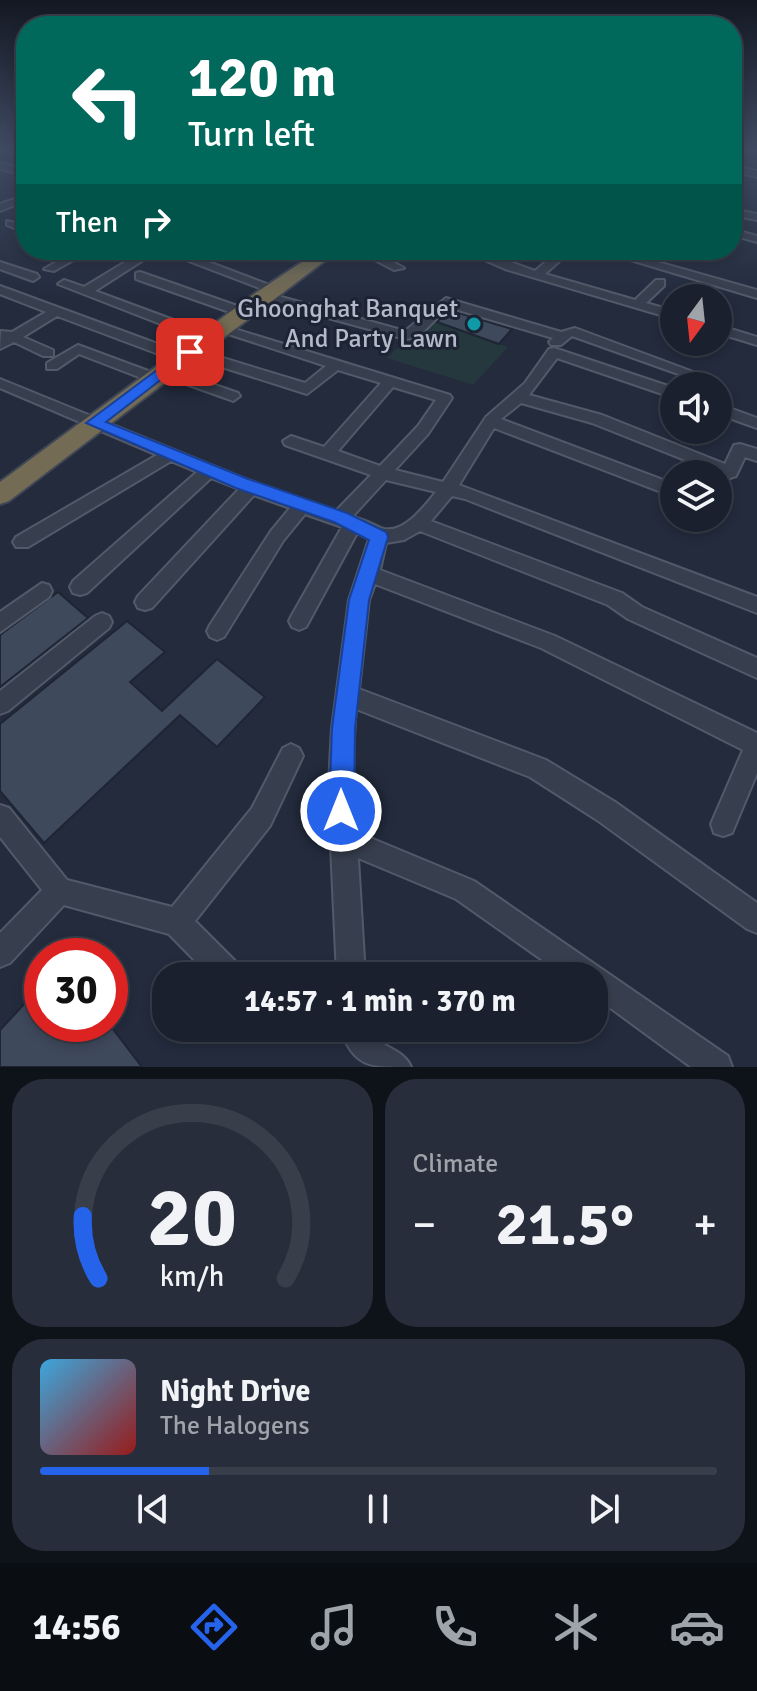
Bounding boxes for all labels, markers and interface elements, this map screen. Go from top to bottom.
text: 120 m [188,43,336,112]
icon: left [56,48,160,152]
text: Turn left [188,112,315,157]
icon: right [134,200,178,244]
text: Then [56,204,118,241]
north arrow [660,284,732,356]
map controls [660,284,732,532]
place label: Ghoonghat Banquet And Party Lawn [237,293,458,355]
marker: Ghoonghat Banquet And Party Lawn [465,315,483,333]
pin [156,318,224,386]
icon: arrive [168,330,212,374]
button: sound [660,372,732,444]
button: layers [660,460,732,532]
position arrow [299,769,383,853]
speed limit sign: 30 [24,938,128,1042]
text: 14:57 · 1 min · 370 m [244,983,516,1020]
text: Climate [413,1148,498,1180]
text: 20 [147,1167,237,1269]
text: 21.5° [496,1188,634,1262]
text: − [413,1198,436,1252]
text: + [693,1198,717,1252]
text: km/h [160,1259,225,1294]
text: Night Drive [160,1373,310,1410]
text: The Halogens [160,1410,310,1442]
icon: previous [131,1487,175,1531]
icon: pause [356,1487,400,1531]
icon: next [582,1487,626,1531]
icon: directions [186,1599,242,1655]
icon: music [306,1599,362,1655]
icon: phone [427,1599,483,1655]
icon: climate [548,1599,604,1655]
icon: car [669,1599,725,1655]
text: 14:56 [32,1605,121,1650]

